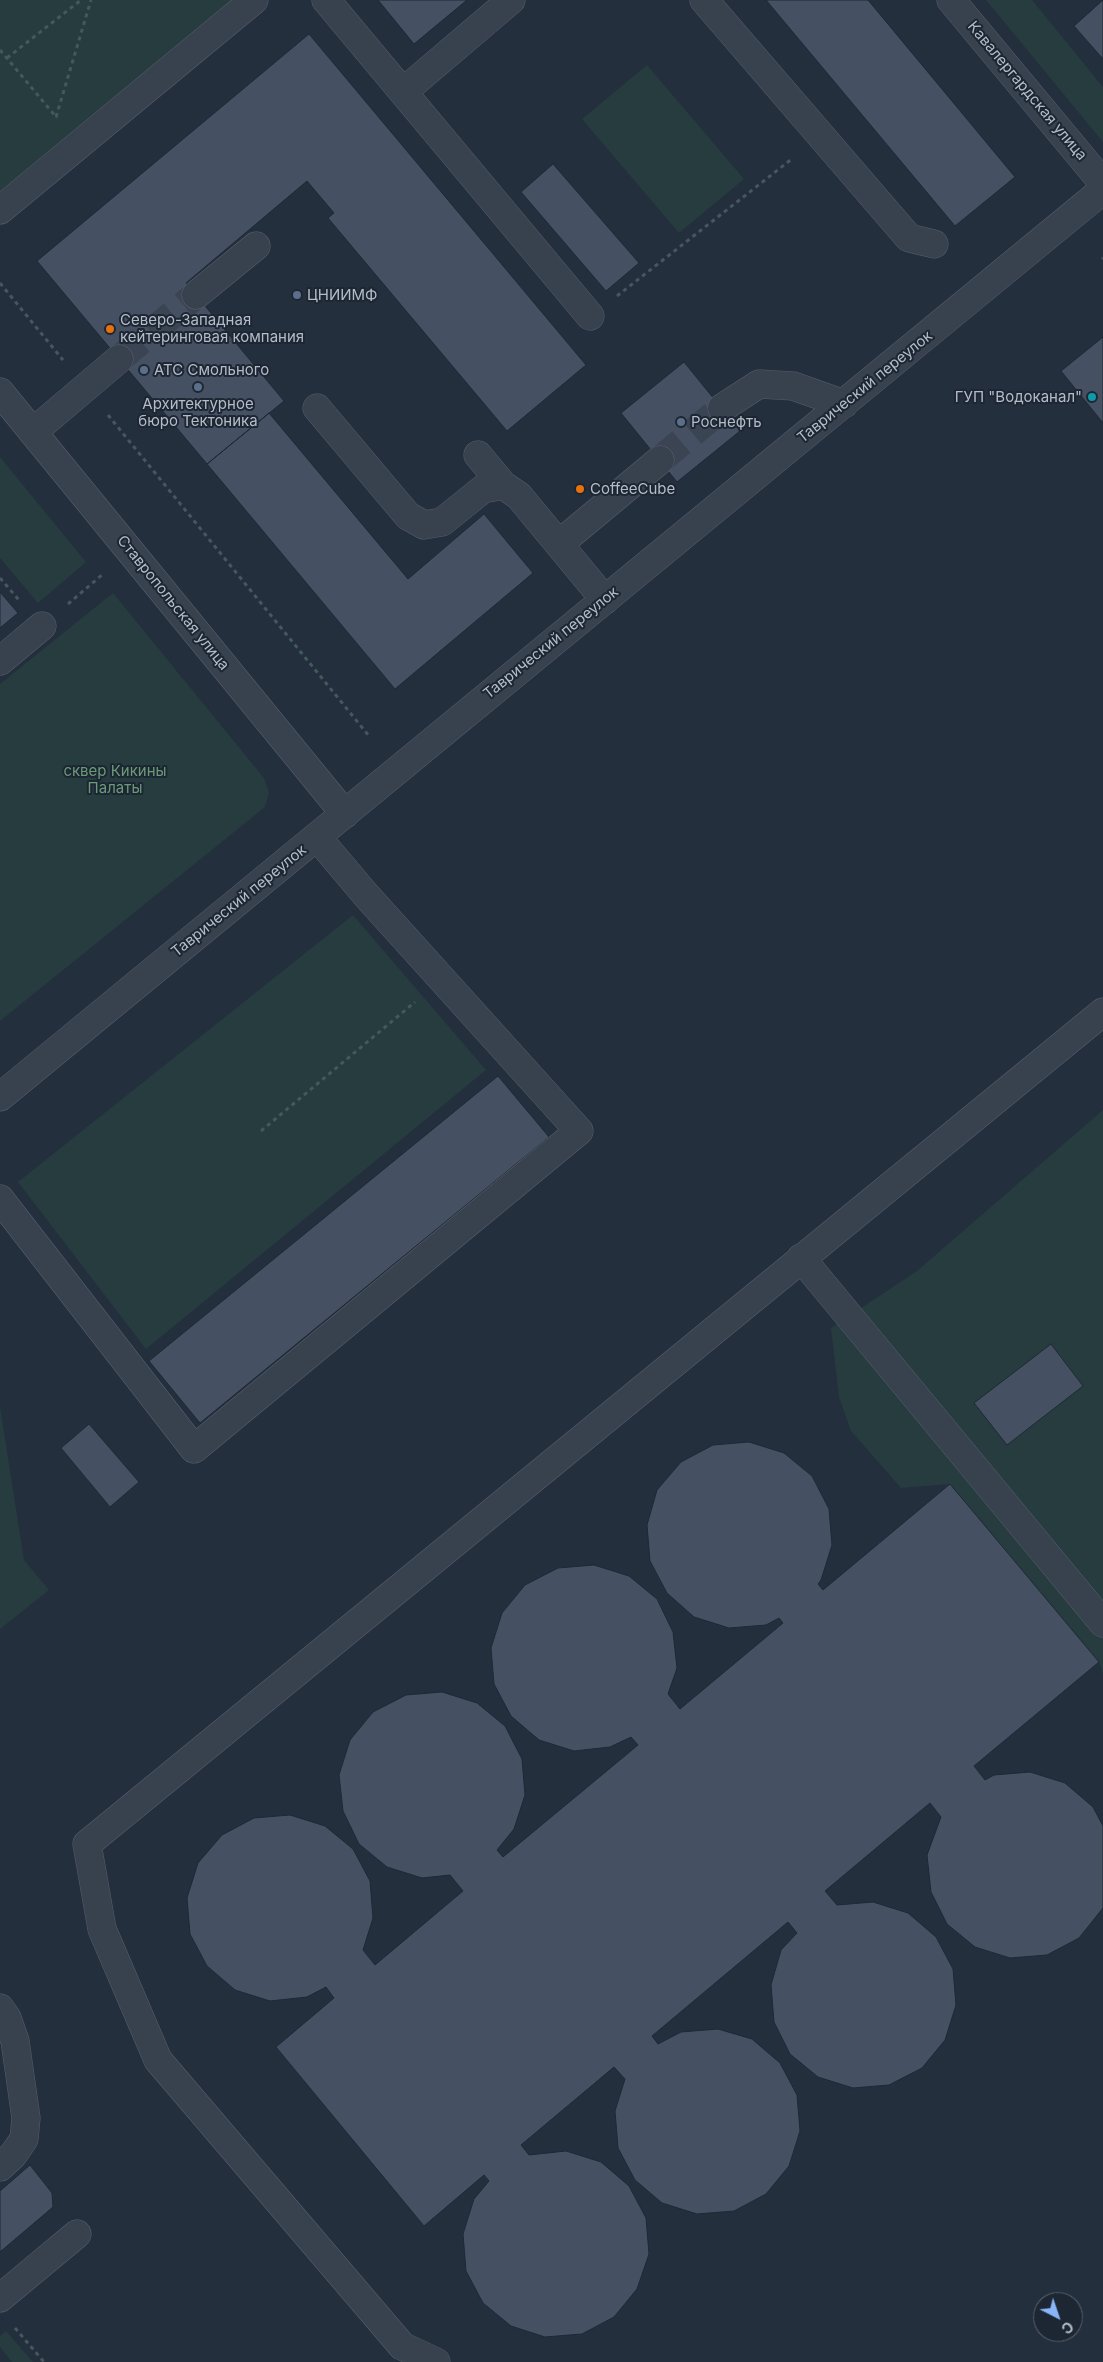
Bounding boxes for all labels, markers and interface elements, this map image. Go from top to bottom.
street label: Кавалергардская улица [964,18,1090,164]
place label: ЦНИИМФ [307,286,378,304]
marker: ЦНИИМФ [291,289,303,301]
place label: Северо-Западная кейтеринговая компания [120,311,304,346]
marker: Северо-Западная кейтеринговая компания [104,323,116,335]
street label: Таврический переулок [794,327,936,447]
place label: АТС Смольного [154,361,269,379]
marker: АТС Смольного [138,364,150,376]
marker: Архитектурное бюро Тектоника [192,381,204,393]
place label: ГУП "Водоканал" [955,388,1082,406]
marker: ГУП "Водоканал" [1086,391,1098,403]
place label: Архитектурное бюро Тектоника [138,395,258,430]
place label: Роснефть [691,413,762,431]
marker: Роснефть [675,416,687,428]
place label: CoffeeCube [590,480,675,498]
marker: CoffeeCube [574,483,586,495]
street label: Ставропольская улица [113,532,233,674]
street label: Таврический переулок [480,583,622,703]
park label: сквер Кикины Палаты [63,762,167,797]
street label: Таврический переулок [168,841,310,961]
north arrow [1033,2292,1083,2342]
text: С [1058,2318,1077,2338]

